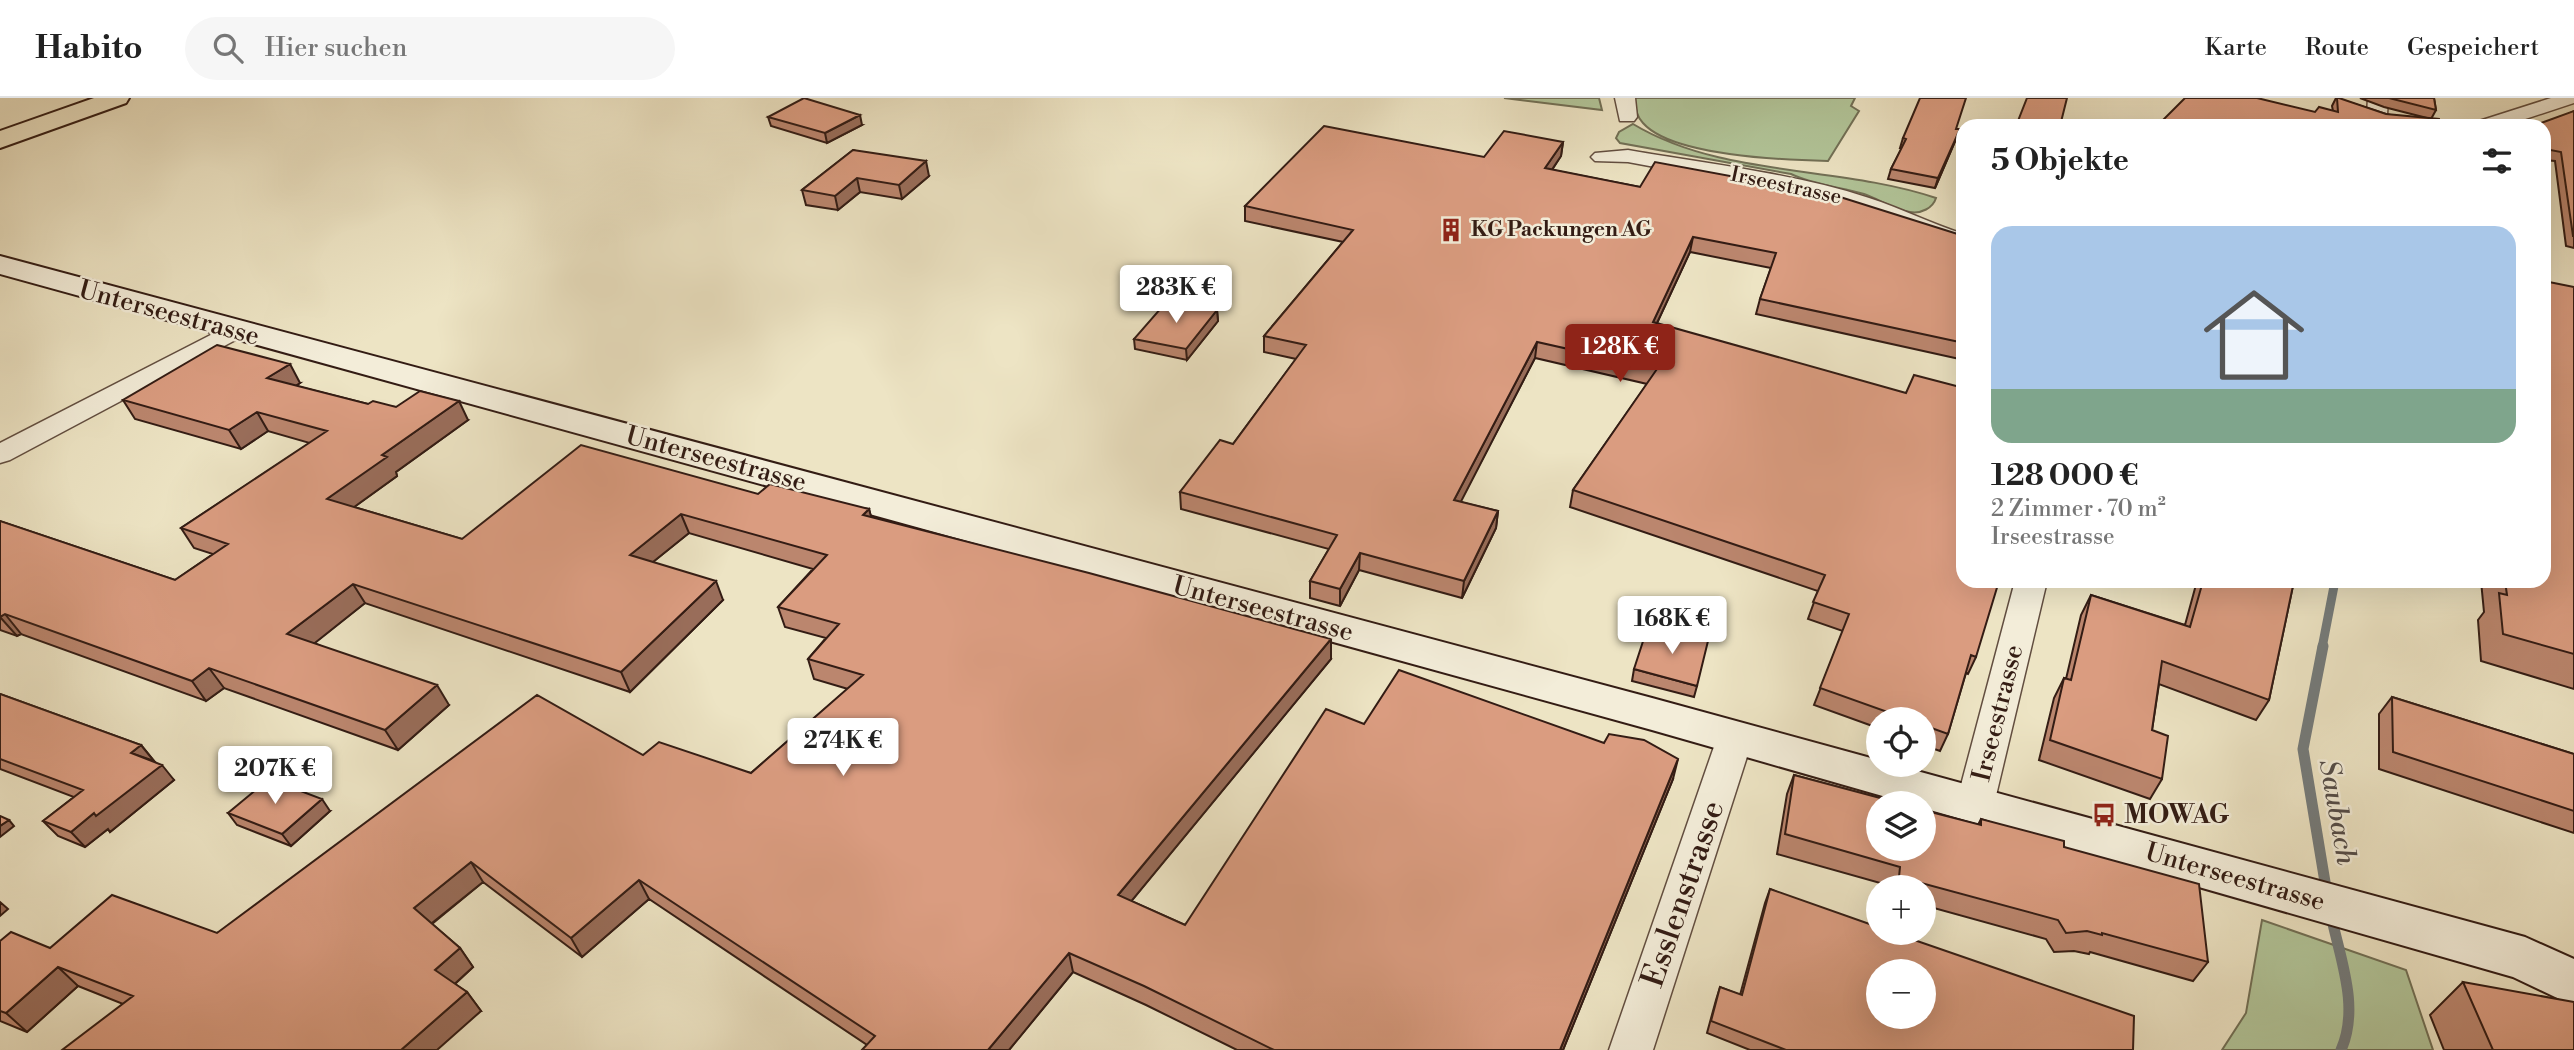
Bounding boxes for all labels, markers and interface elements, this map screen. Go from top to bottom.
search box [185,17,675,80]
text: Habito [35,28,143,69]
icon: search [209,29,247,67]
text: Hier suchen [265,32,407,64]
text: Karte [2205,33,2267,63]
text: Route [2305,33,2369,63]
text: Gespeichert [2407,33,2539,63]
text: 5 Objekte [1991,142,2129,180]
icon: filters [2478,142,2516,180]
street label: Irseestrasse [1728,162,1844,210]
building icon: KG Packungen AG [1437,216,1465,244]
place label: KG Packungen AG [1471,217,1652,243]
pin: 283K € [1119,266,1233,325]
icon: home [2191,272,2317,398]
street label: Unterseestrasse [75,273,263,353]
text: 283K € [1136,274,1216,302]
pin: 128K € [1563,324,1677,384]
text: 128K € [1581,333,1659,361]
street label: Unterseestrasse [622,419,810,499]
text: 128 000 € [1991,457,2138,495]
text: 2 Zimmer · 70 m² [1991,495,2166,523]
text: Irseestrasse [1991,523,2115,551]
street label: Unterseestrasse [1169,569,1357,649]
pin: 168K € [1615,596,1729,656]
text: 168K € [1634,605,1710,633]
street label: Irseestrasse [1966,641,2030,785]
map controls [1866,707,1936,1029]
button: locate [1866,707,1936,777]
pin: 274K € [786,718,900,778]
text: 274K € [803,727,883,755]
pin: 207K € [218,746,332,806]
text: 207K € [234,755,316,783]
water label: Saubach [2311,757,2364,868]
button: layers [1866,791,1936,861]
street label: Esslenstrasse [1632,796,1734,992]
place label: MOWAG [2124,799,2230,831]
bus stop icon: MOWAG [2090,801,2118,829]
street label: Unterseestrasse [2141,836,2329,918]
button: + [1866,875,1936,945]
button: − [1866,959,1936,1029]

